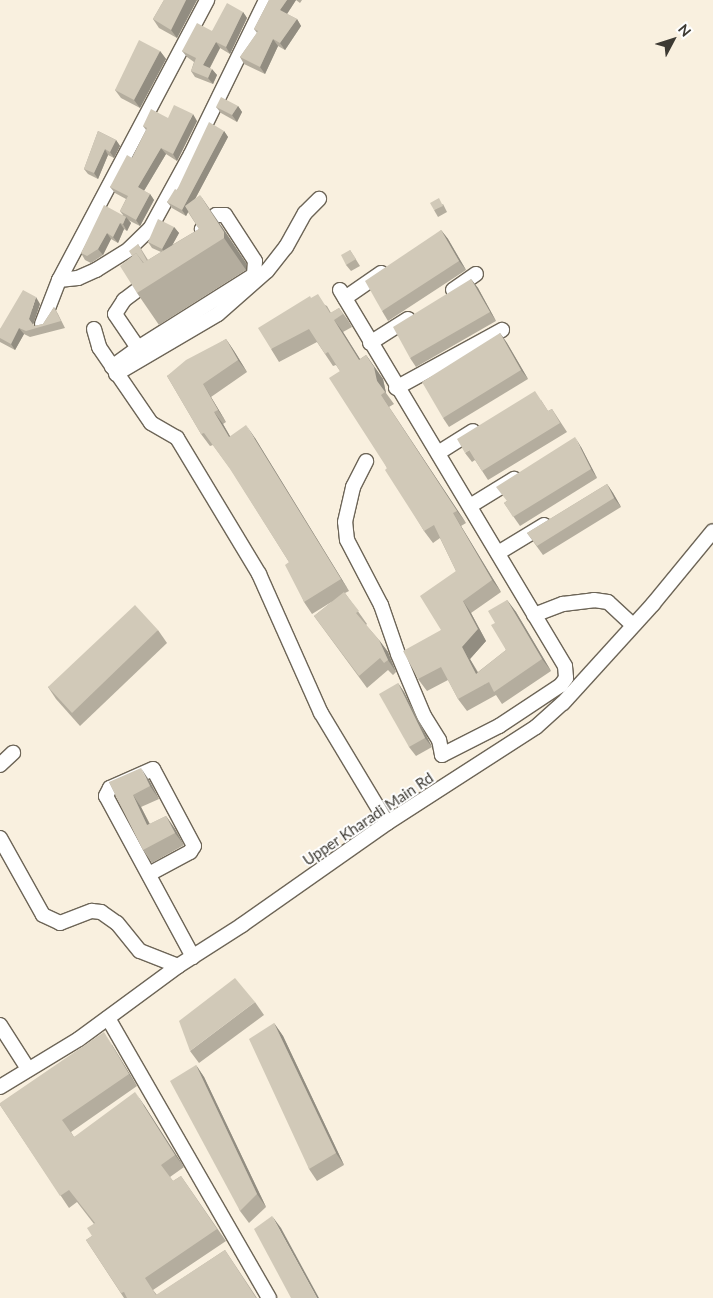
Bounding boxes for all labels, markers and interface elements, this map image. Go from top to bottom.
north arrow [648,15,698,65]
text: N [675,20,695,40]
street label: Upper Kharadi Main Rd [299,769,437,869]

